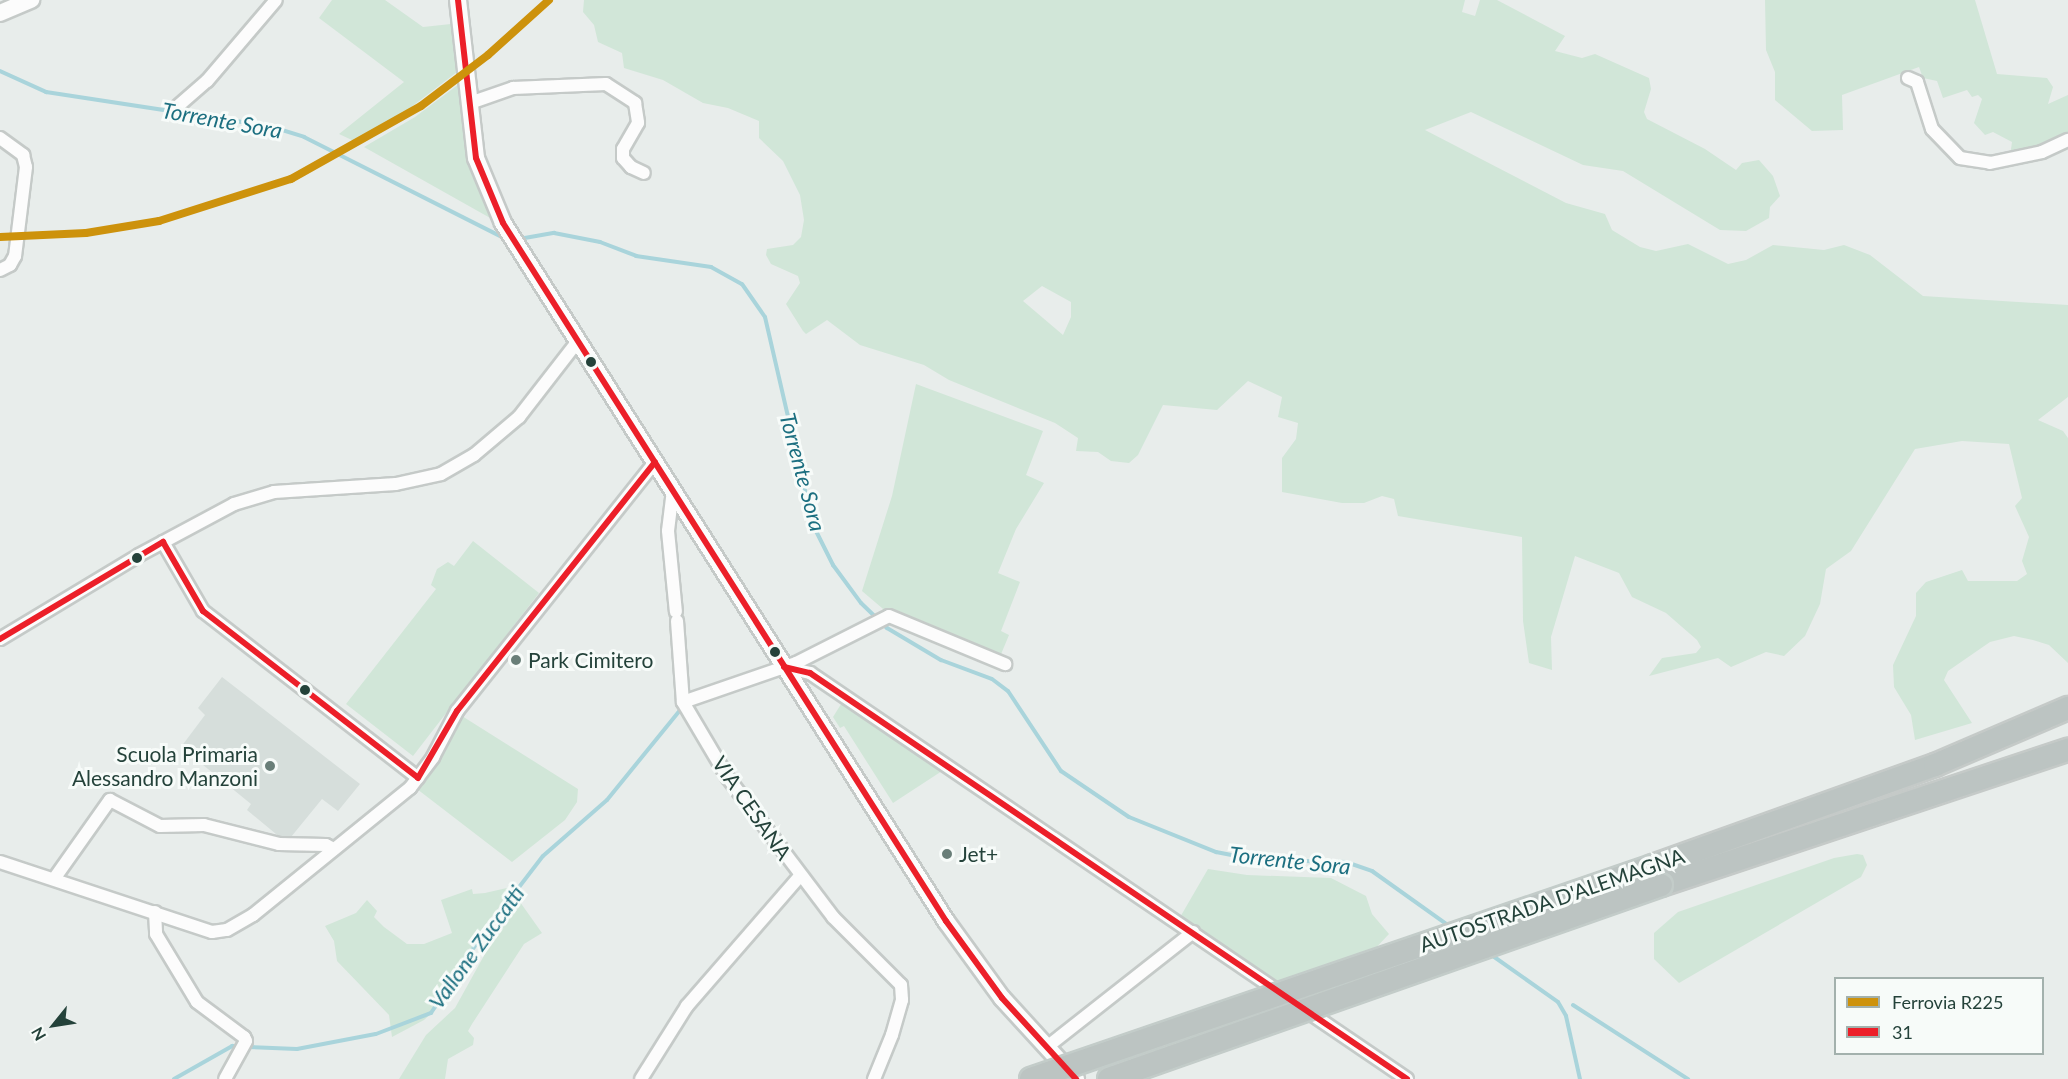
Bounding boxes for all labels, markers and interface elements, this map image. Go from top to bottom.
water label: Torrente Sora [160,96,284,144]
unlabelled marker [585,356,597,368]
water label: Torrente Sora [775,410,831,534]
unlabelled marker [131,552,143,564]
unlabelled marker [769,646,781,658]
place label: Park Cimitero [528,647,653,673]
marker: Park Cimitero [509,653,523,667]
unlabelled marker [299,684,311,696]
place label: Scuola Primaria Alessandro Manzoni [72,741,258,791]
street label: VIA CESANA [707,751,797,865]
marker: Scuola Primaria Alessandro Manzoni [263,759,277,773]
place label: Jet+ [959,841,998,867]
water label: Torrente Sora [1228,841,1352,879]
street label: AUTOSTRADA D'ALEMAGNA [1416,843,1688,957]
marker: Jet+ [940,847,954,861]
water label: Vallone Zuccatti [423,880,529,1014]
legend [1834,977,2044,1055]
text: Ferrovia R225 [1892,991,2003,1013]
north arrow [24,995,84,1055]
text: 31 [1892,1021,1913,1043]
text: N [27,1024,49,1044]

